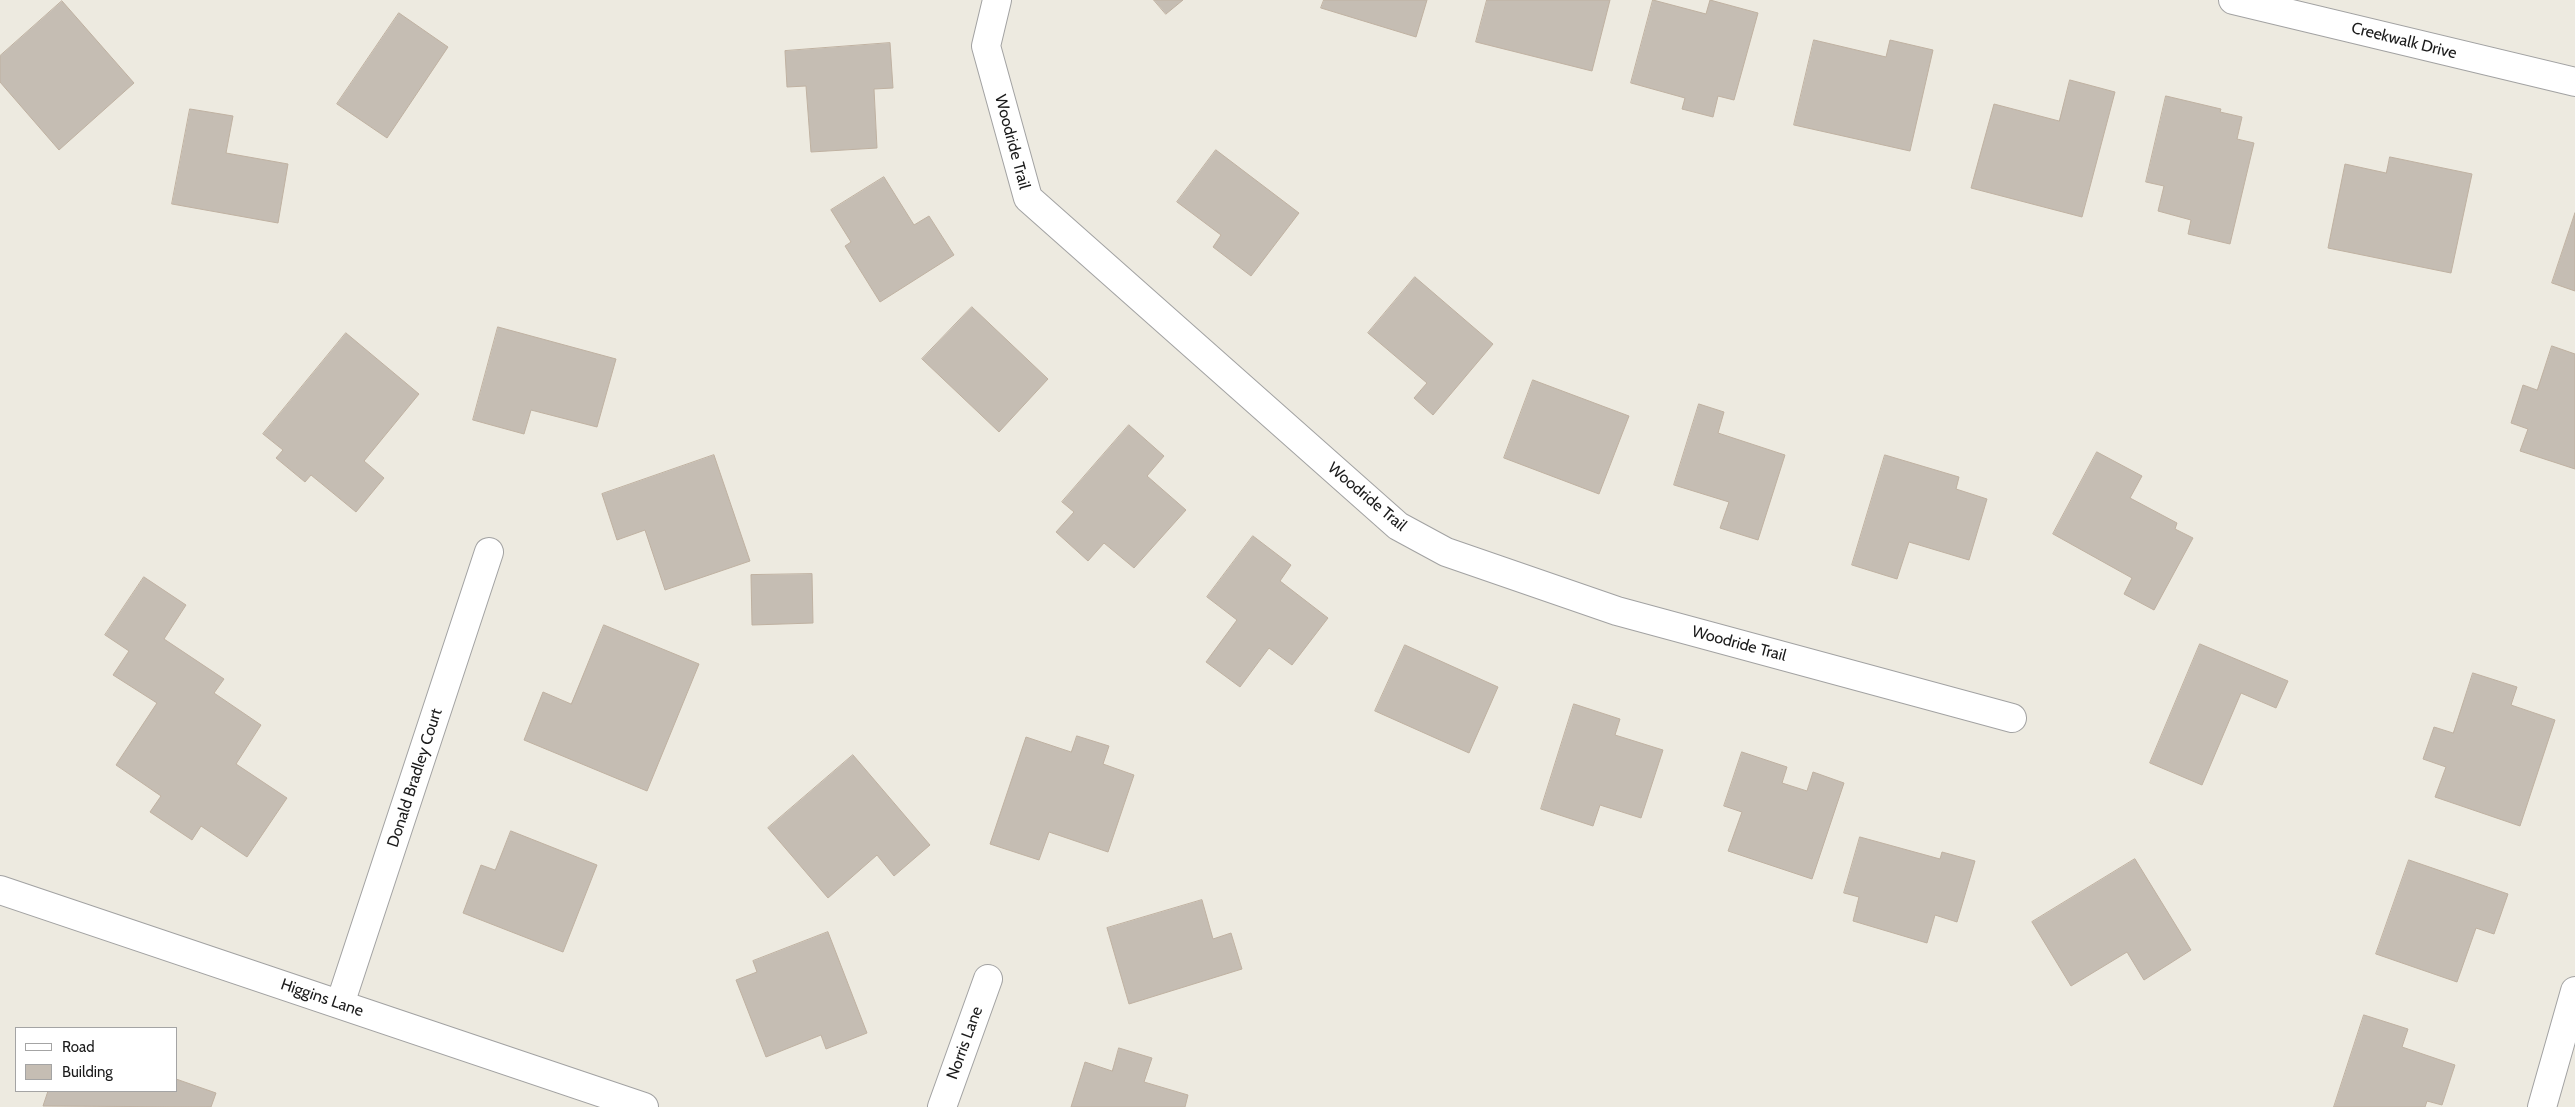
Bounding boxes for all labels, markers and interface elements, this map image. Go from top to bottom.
street label: Creekwalk Drive [2349,19,2459,63]
street label: Woodride Trail [990,93,1034,191]
street label: Woodride Trail [1324,458,1410,536]
street label: Woodride Trail [1690,622,1788,666]
street label: Donald Bradley Court [383,706,447,850]
street label: Higgins Lane [278,975,366,1021]
street label: Norris Lane [943,1004,987,1082]
legend [15,1027,178,1092]
text: Road [62,1038,95,1056]
text: Building [62,1063,113,1081]

